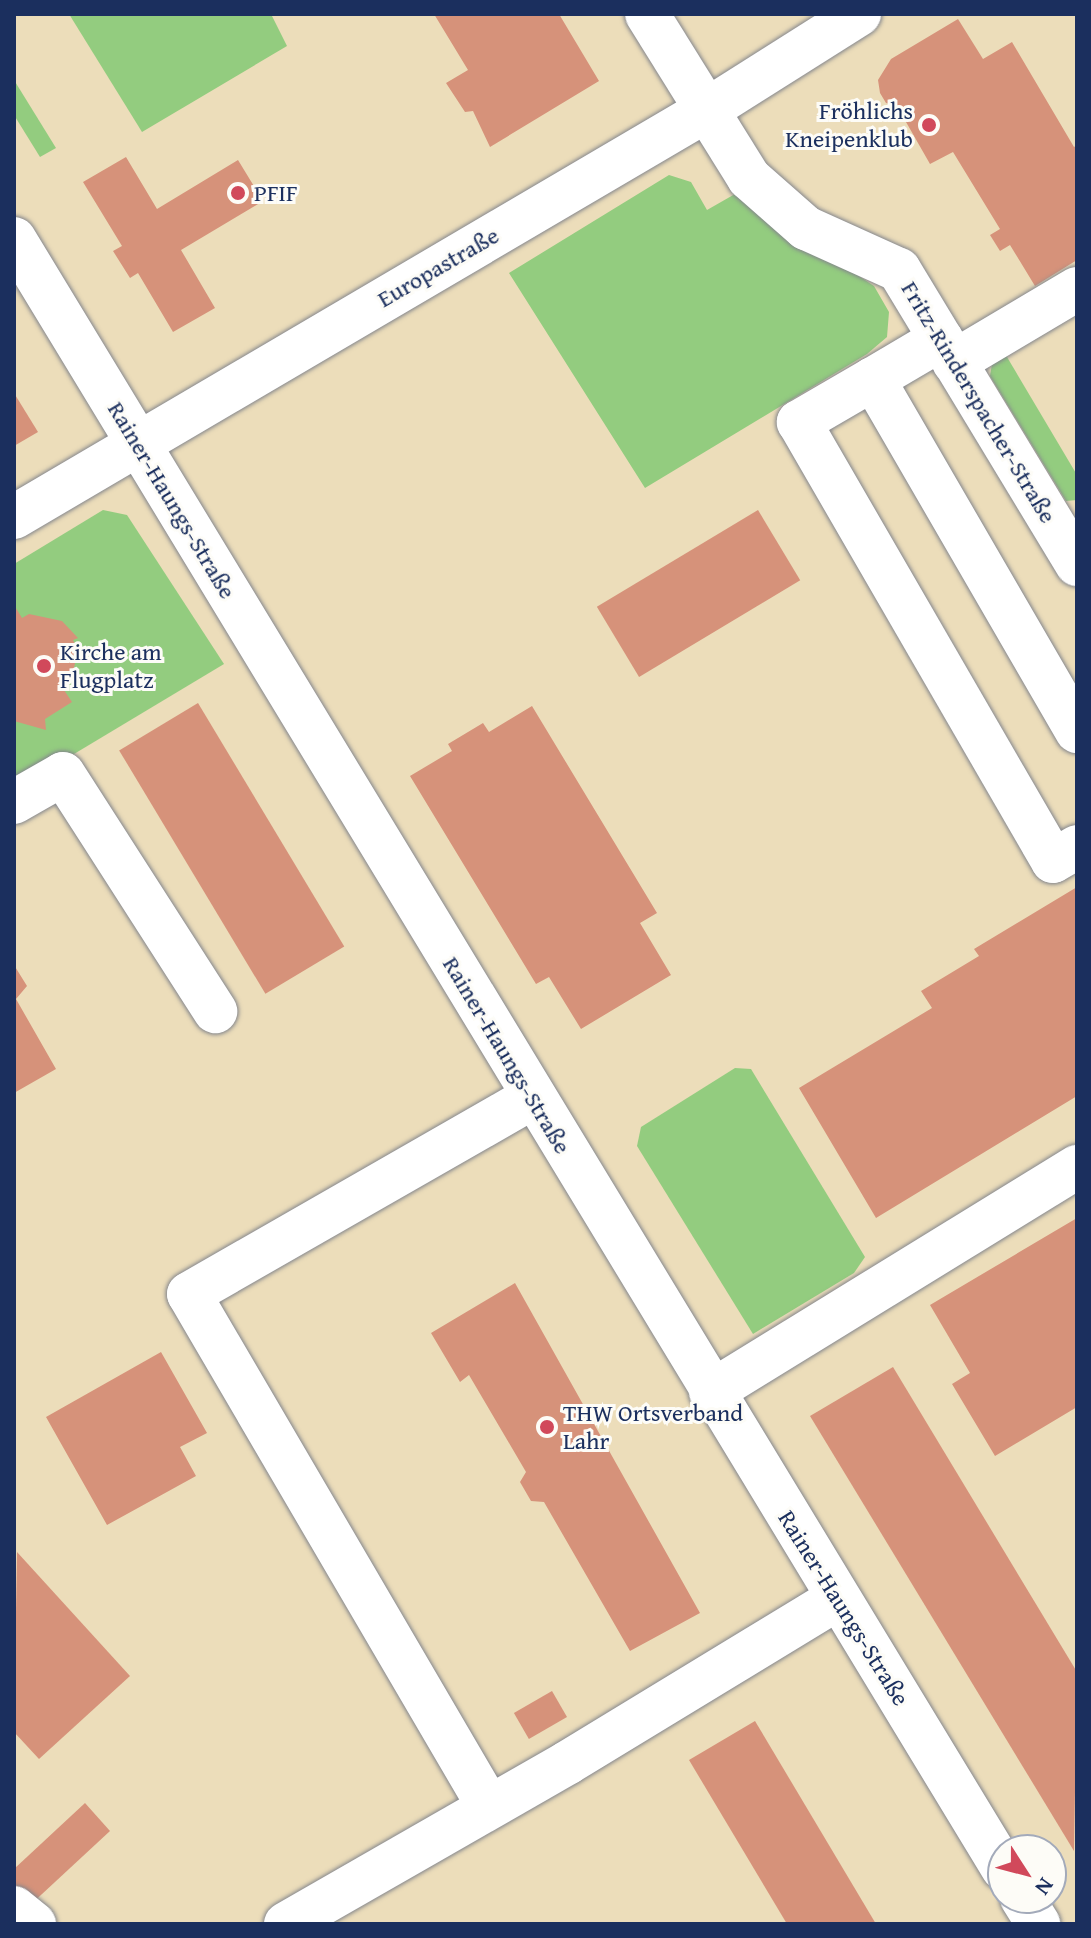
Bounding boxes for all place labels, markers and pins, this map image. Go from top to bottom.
place label: Fröhlichs Kneipenklub [785,97,913,153]
marker: Fröhlichs Kneipenklub [920,116,938,134]
place label: PFIF [254,179,298,207]
marker: PFIF [229,184,247,202]
place label: Kirche am Flugplatz [60,638,162,694]
marker: Kirche am Flugplatz [35,657,53,675]
place label: THW Ortsverband Lahr [563,1399,743,1455]
marker: THW Ortsverband Lahr [538,1418,556,1436]

